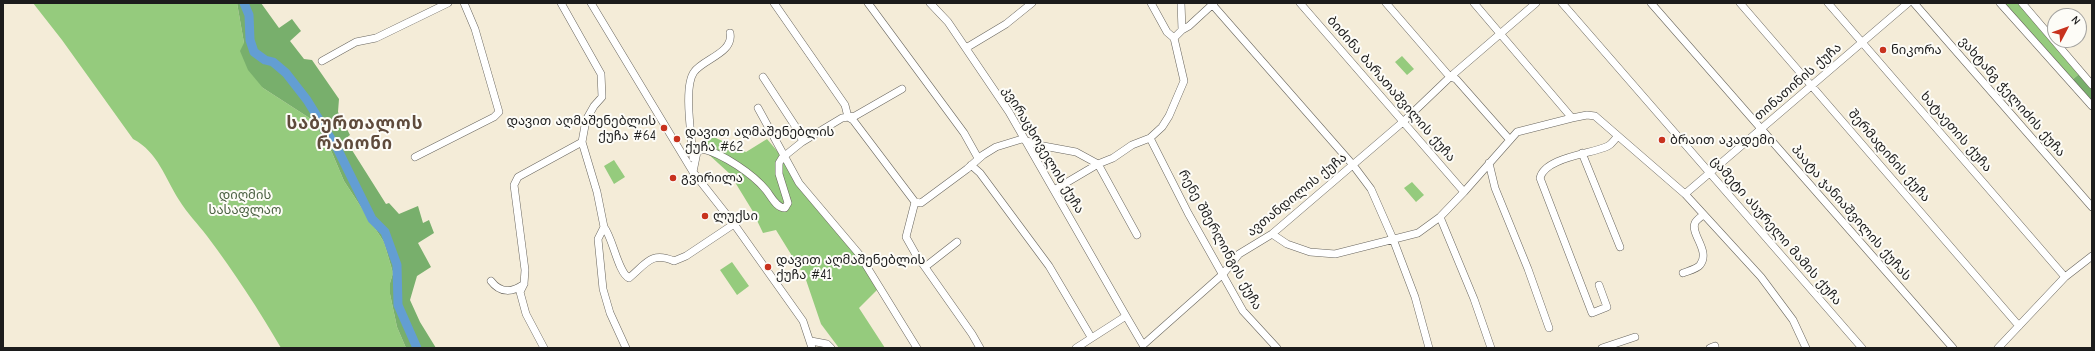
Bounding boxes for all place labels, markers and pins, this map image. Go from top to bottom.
place label: ნიკორა [1891,42,1942,58]
marker: ნიკორა [1878,45,1888,55]
place label: დავით აღმაშენებლის ქუჩა #64 [507,113,656,144]
marker: დავით აღმაშენებლის ქუჩა #64 [659,123,669,133]
place label: დავით აღმაშენებლის ქუჩა #62 [685,124,834,155]
place label: ბრაით აკადემი [1670,132,1775,148]
marker: დავით აღმაშენებლის ქუჩა #62 [672,134,682,144]
marker: ბრაით აკადემი [1657,135,1667,145]
place label: გვირილა [681,170,743,186]
marker: გვირილა [668,173,678,183]
place label: ლუქსი [713,208,758,224]
marker: ლუქსი [700,211,710,221]
place label: დავით აღმაშენებლის ქუჩა #41 [776,252,925,283]
marker: დავით აღმაშენებლის ქუჩა #41 [763,262,773,272]

